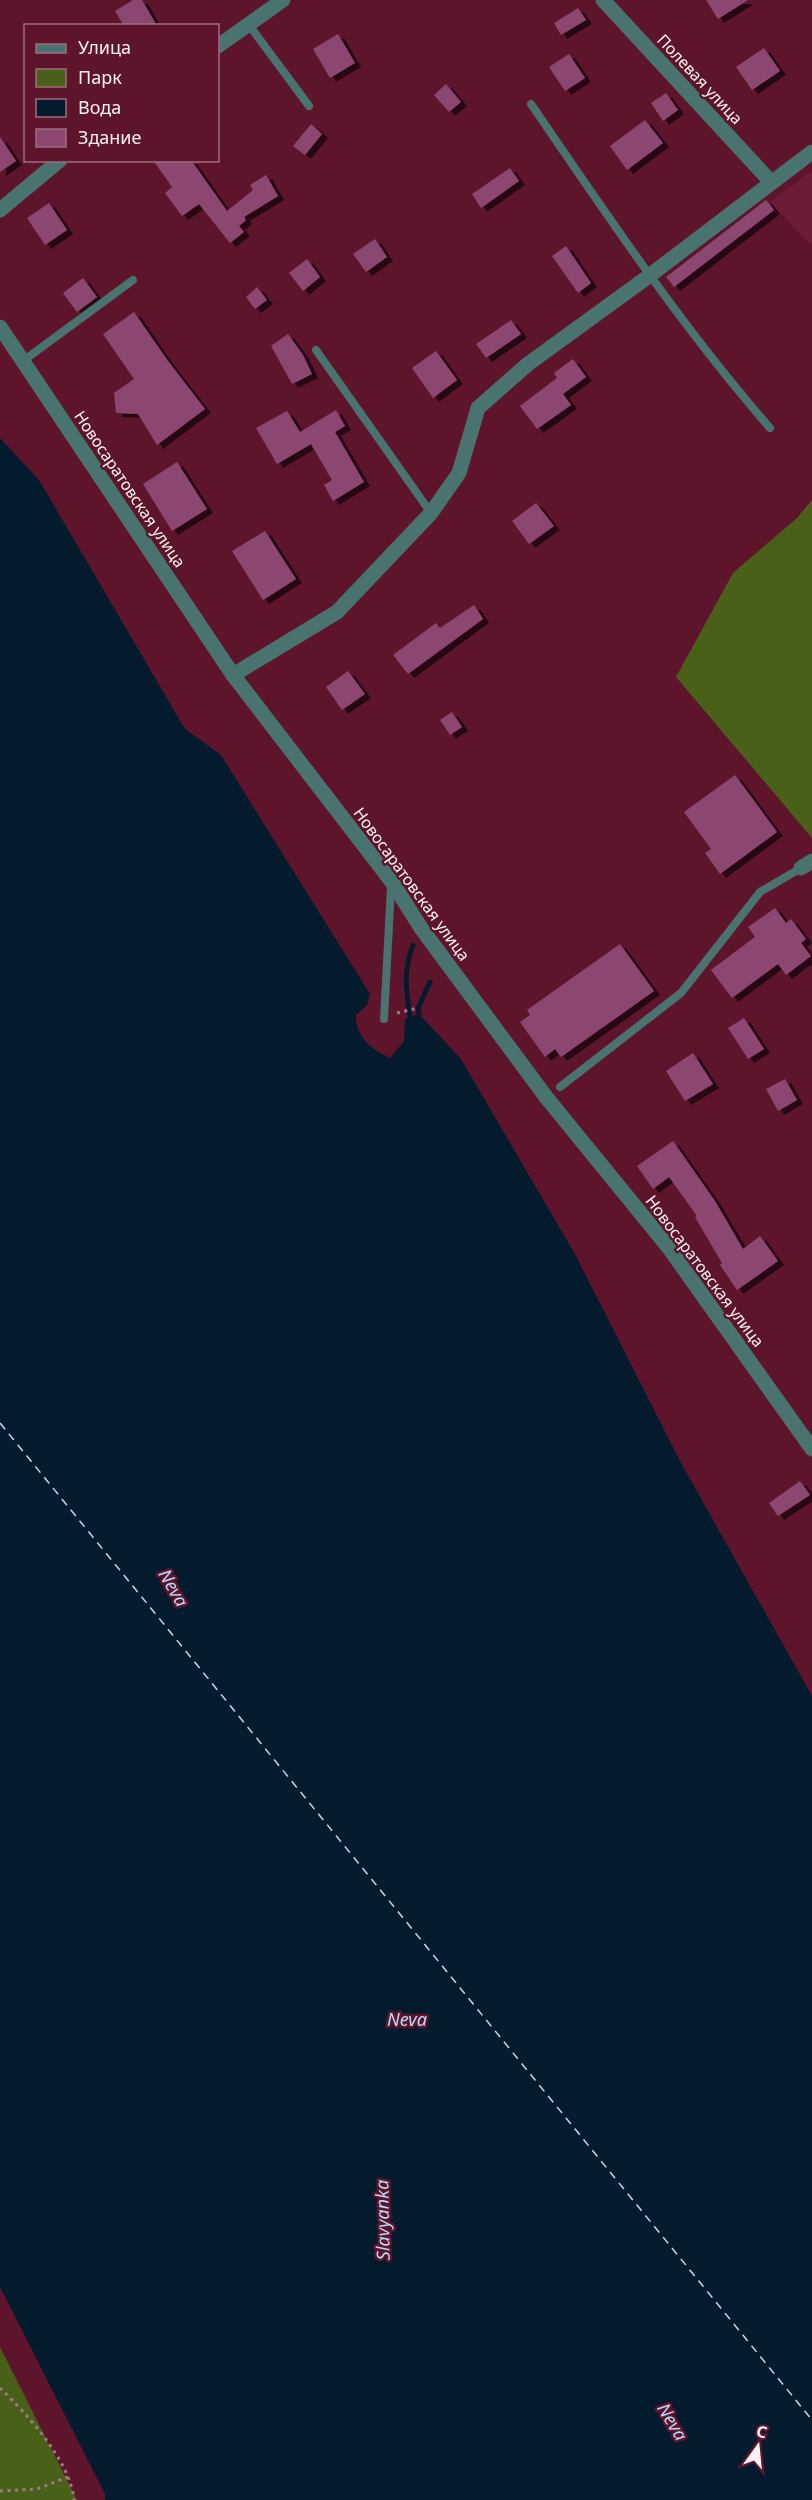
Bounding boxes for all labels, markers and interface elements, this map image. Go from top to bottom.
legend [24,24,219,162]
street label: Полевая улица [652,29,748,129]
text: Улица [78,35,131,59]
text: Парк [78,65,122,89]
text: Вода [78,95,121,119]
text: Здание [78,125,142,149]
street label: Новосаратовская улица [69,406,191,572]
street label: Новосаратовская улица [349,803,475,965]
street label: Новосаратовская улица [641,1191,769,1351]
water label: Neva [153,1564,194,1611]
water label: Neva [387,2007,427,2031]
water label: Slavyanka [369,2180,395,2261]
water label: Neva [652,2398,693,2445]
north arrow [728,2416,788,2476]
text: С [754,2420,770,2443]

